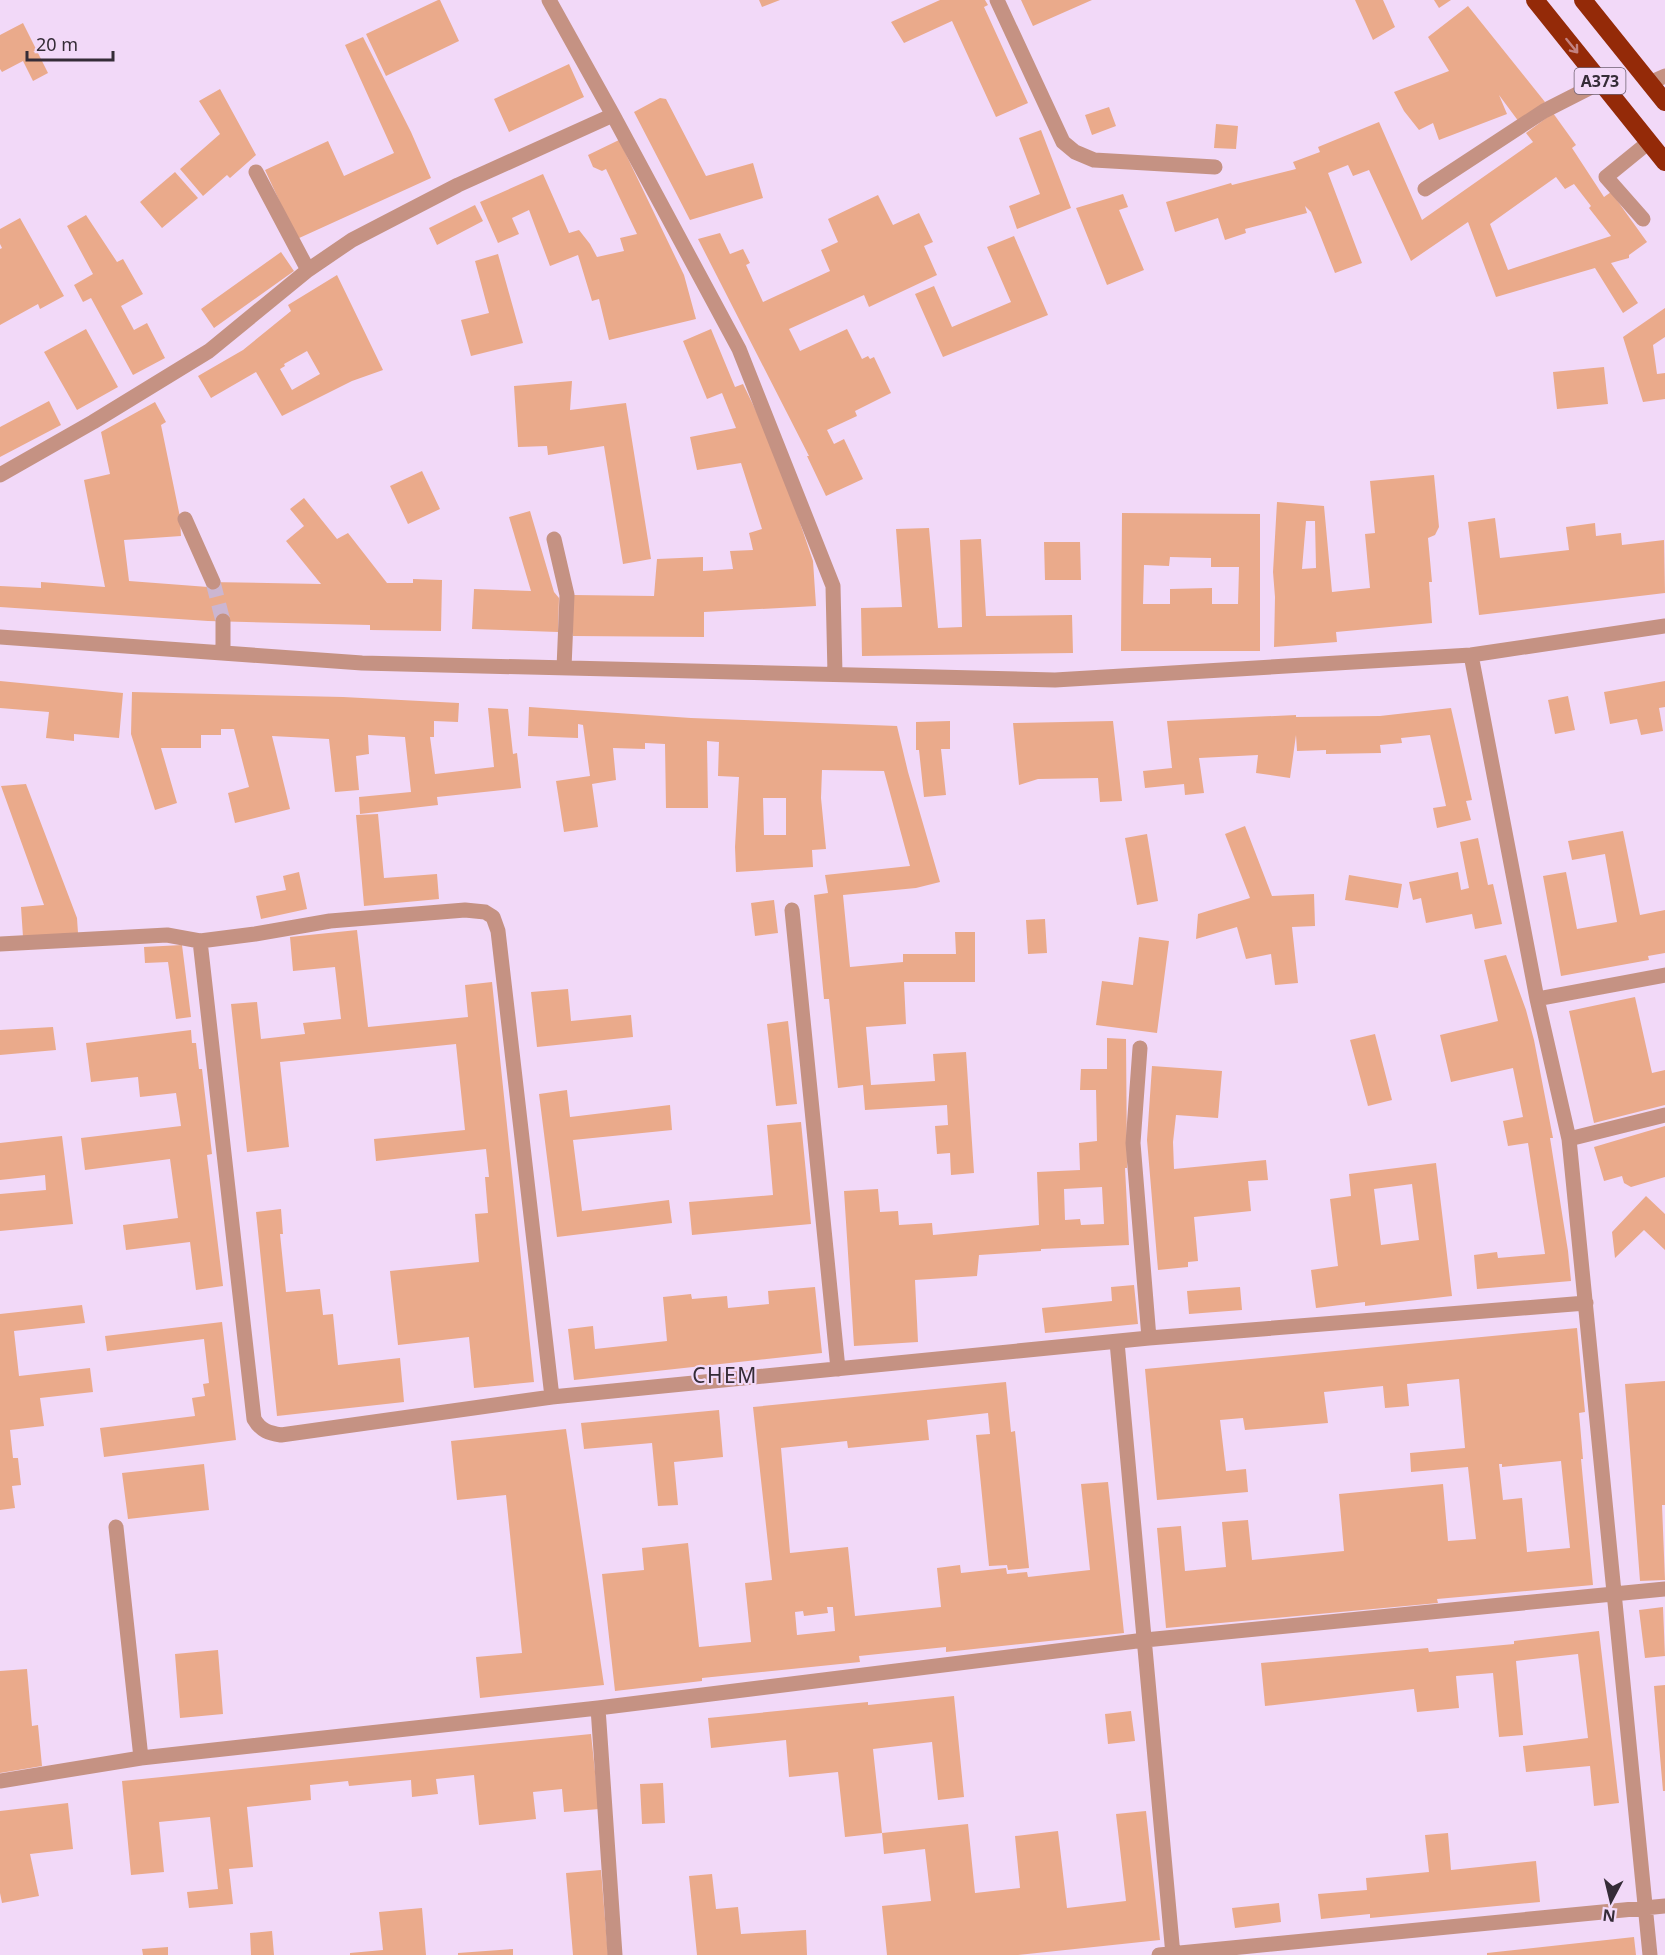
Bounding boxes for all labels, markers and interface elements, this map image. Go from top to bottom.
scale bar [27,24,112,62]
text: 20 m [36,32,78,56]
one-way arrow [1565,38,1578,54]
road number: A373 [1574,68,1626,94]
district label: CHEM [692,1361,758,1389]
north arrow [1581,1871,1641,1931]
text: N [1601,1904,1617,1928]

